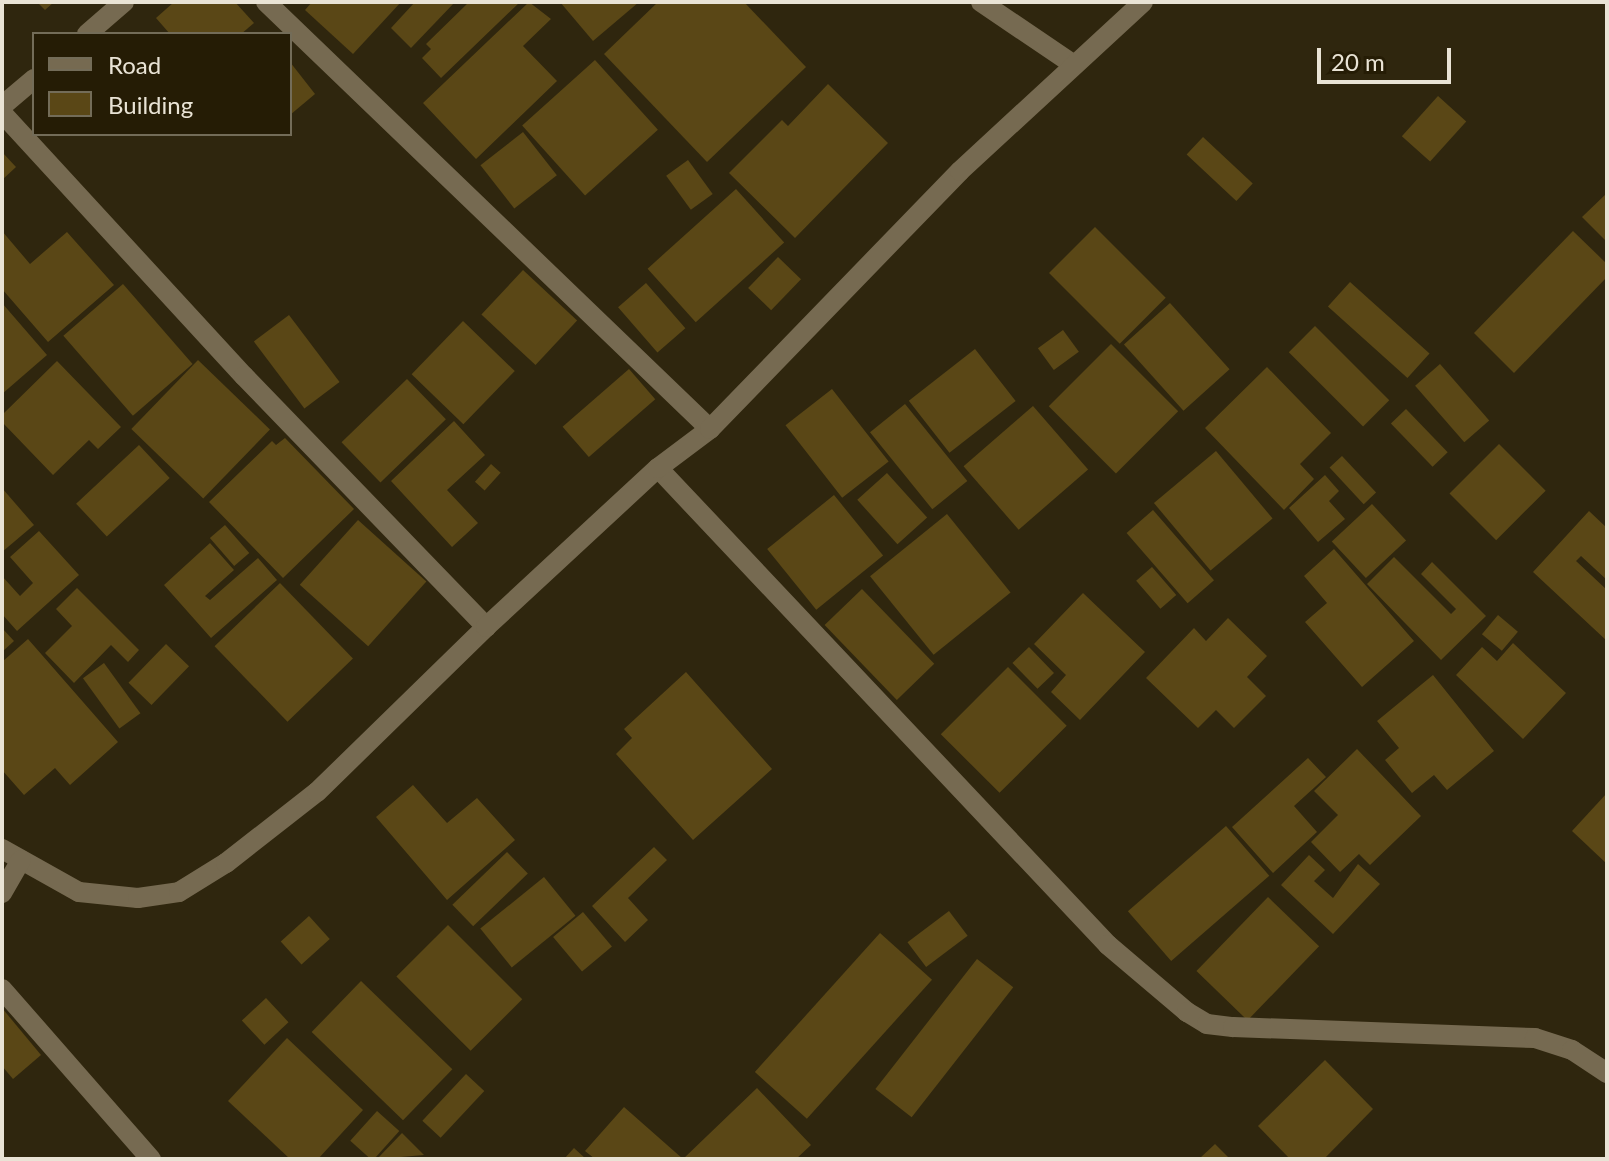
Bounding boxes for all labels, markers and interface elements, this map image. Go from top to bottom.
legend [32,32,292,136]
scale bar [1321,32,1455,82]
text: 20 m [1331,47,1385,76]
text: Road [108,50,161,79]
text: Building [108,90,193,119]

